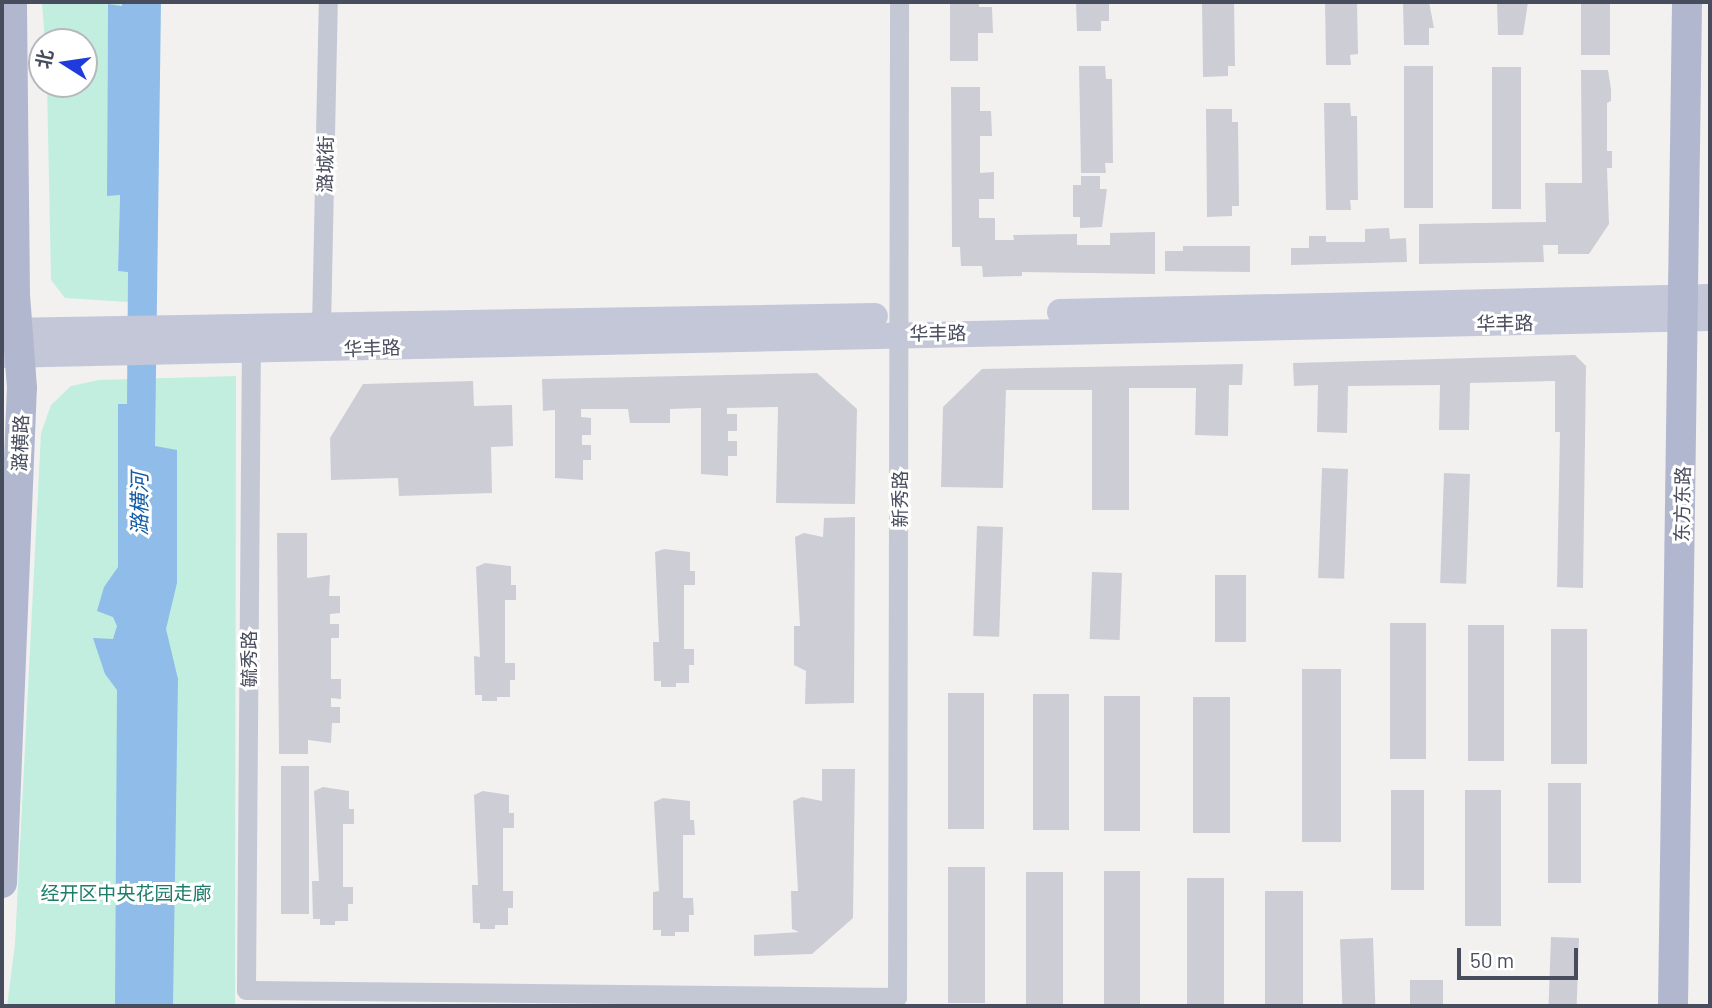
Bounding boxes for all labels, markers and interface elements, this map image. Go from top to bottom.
north arrow [28,28,98,98]
text: 北 [31,47,57,71]
street label: 潞城街 [313,135,337,193]
street label: 华丰路 [1476,311,1534,335]
street label: 华丰路 [909,321,967,345]
street label: 华丰路 [343,336,401,360]
street label: 潞横路 [8,414,32,472]
street label: 东方东路 [1670,466,1694,542]
street label: 新秀路 [889,471,911,527]
water label: 潞横河 [126,473,152,535]
street label: 毓秀路 [238,631,260,687]
park label: 经开区中央花园走廊 [41,882,211,904]
scale bar [1460,934,1581,978]
text: 50 m [1470,947,1514,972]

